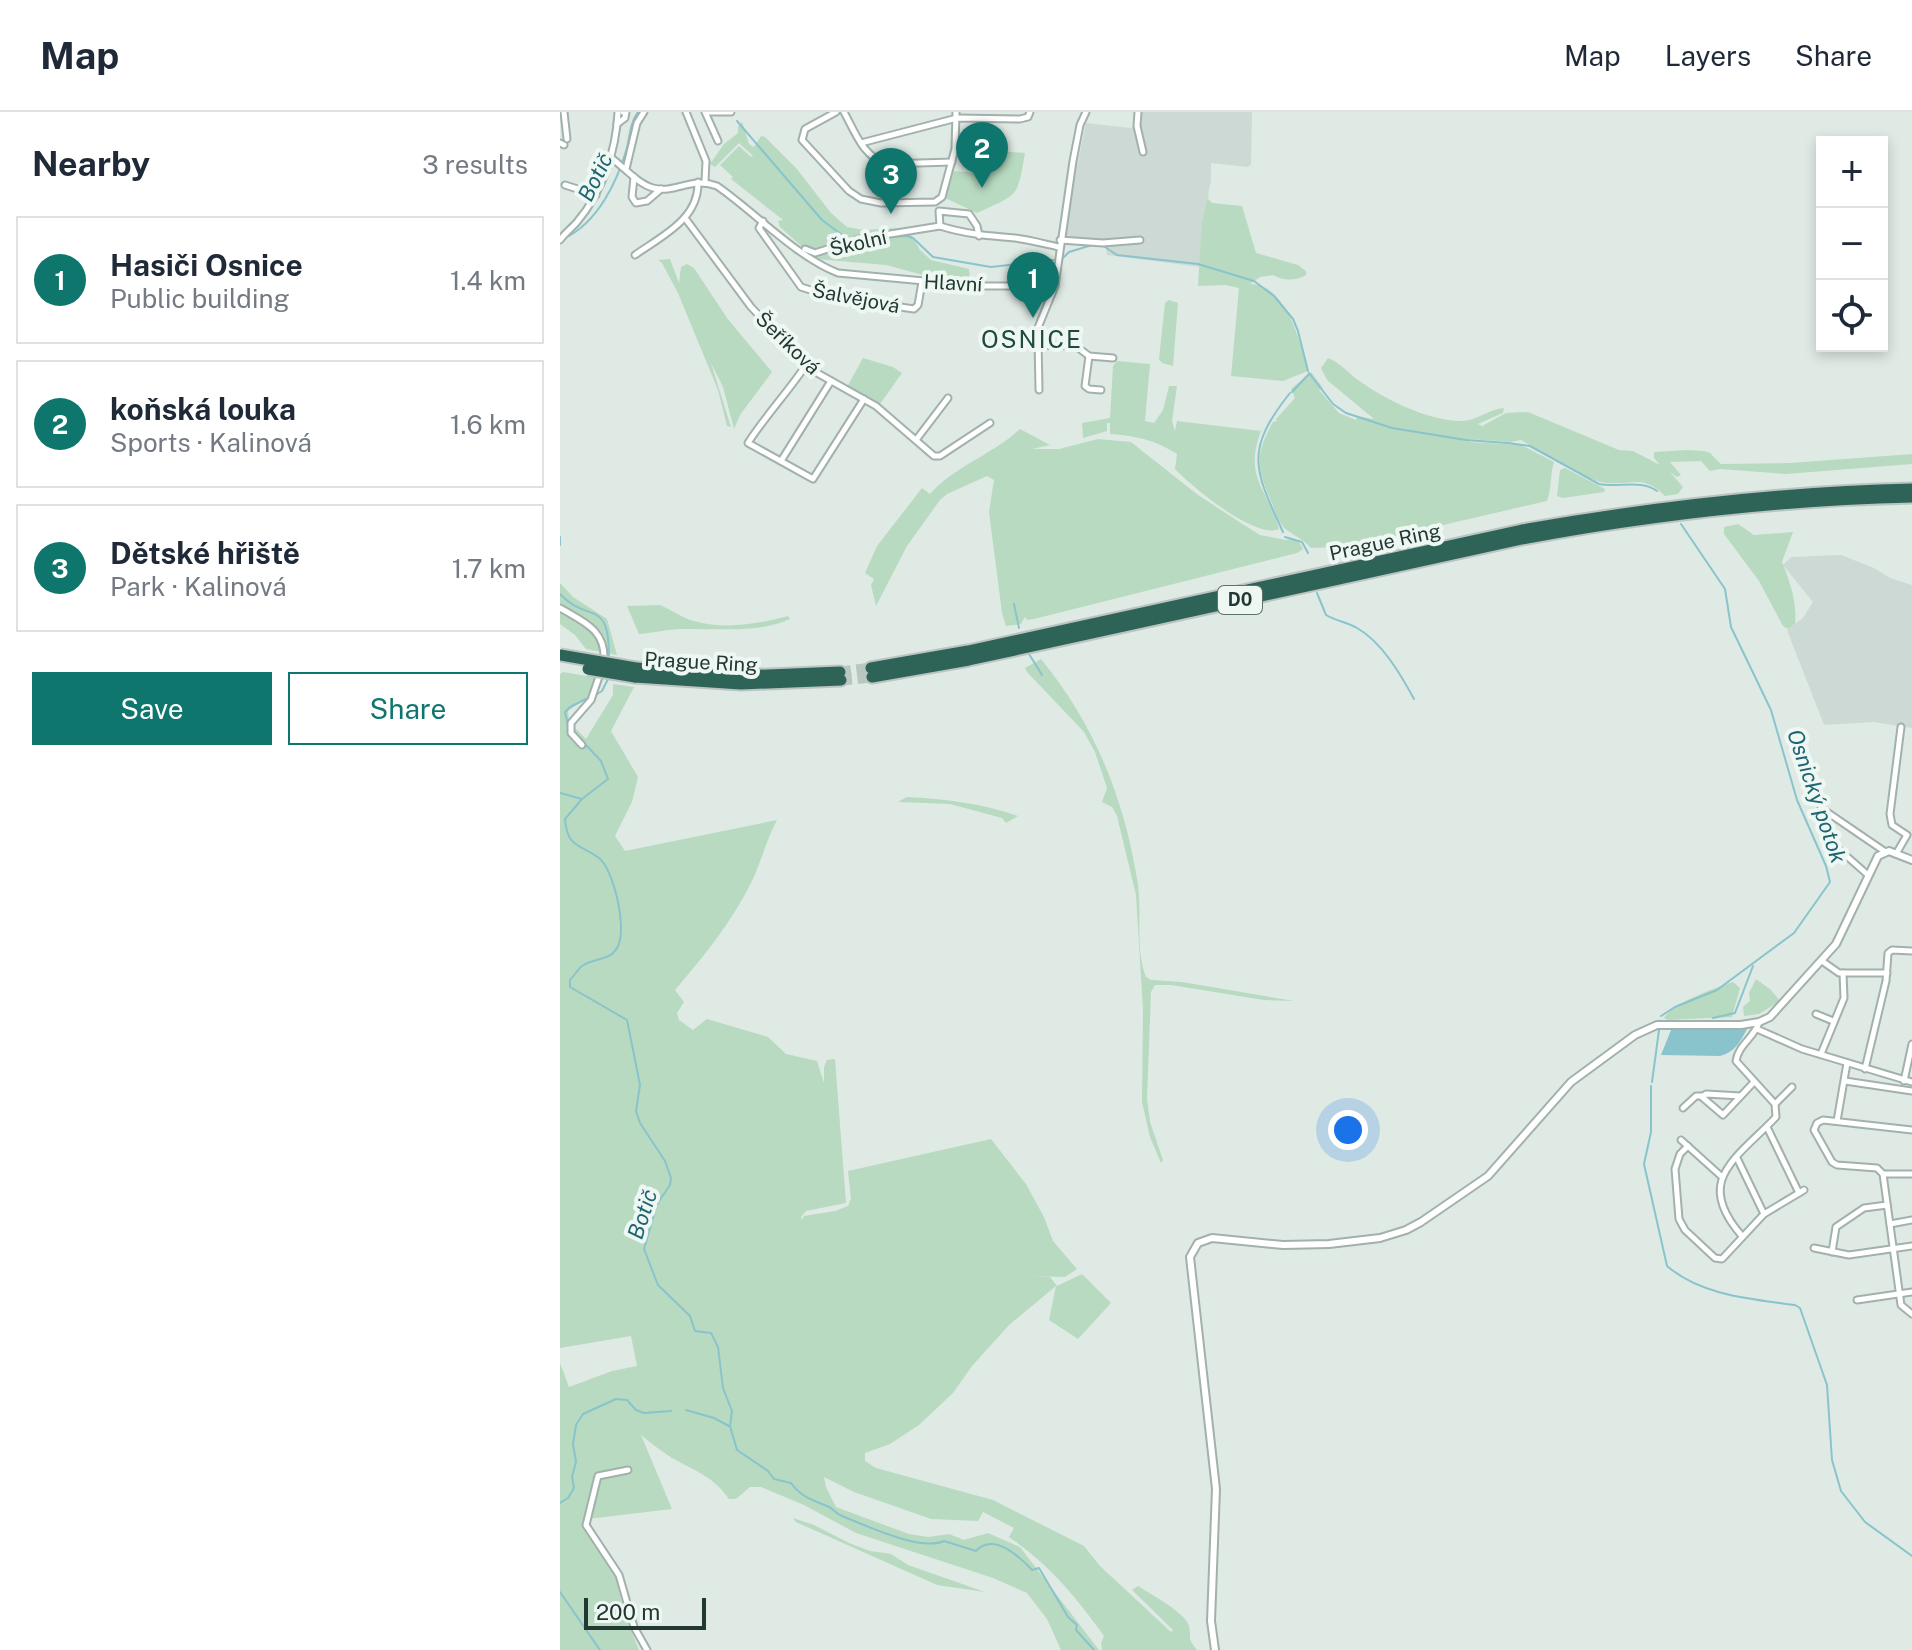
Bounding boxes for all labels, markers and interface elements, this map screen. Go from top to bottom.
text: Map [40,33,119,78]
text: Map [1564,39,1621,72]
text: Layers [1665,39,1751,72]
text: Share [1795,39,1872,72]
pin: 2 [956,122,1008,188]
map controls [1816,136,1888,352]
button: + [1816,136,1888,208]
text: Nearby [32,144,150,184]
water label: Botič [572,148,618,206]
pin: 3 [865,148,917,214]
text: 3 results [422,149,528,180]
button: − [1816,208,1888,280]
street label: Školní [827,225,890,261]
text: Hasiči Osnice [110,247,303,283]
pin: 1 [1007,252,1059,318]
text: 1 [54,265,66,296]
text: 1.4 km [450,265,526,296]
street label: Hlavní [923,269,984,297]
street label: Šalvějová [810,278,902,318]
button: locate [1816,280,1888,352]
text: Public building [110,283,290,314]
street label: Šeříková [751,306,825,380]
district label: OSNICE [981,325,1083,353]
text: koňská louka [110,391,296,427]
text: 2 [52,409,68,440]
text: 1.6 km [450,409,526,440]
text: Sports · Kalinová [110,427,312,458]
street label: Prague Ring [1327,518,1443,566]
text: Dětské hřiště [110,535,300,571]
text: 3 [51,553,69,584]
text: 1.7 km [452,553,526,584]
text: Park · Kalinová [110,571,287,602]
road number: D0 [1218,586,1262,614]
street label: Prague Ring [644,647,758,677]
button: Save [32,672,272,745]
button: Share [288,672,528,745]
water label: Osnický potok [1782,726,1852,866]
your location [1328,1110,1368,1150]
water label: Botič [622,1186,662,1242]
scale bar [584,1594,706,1630]
text: 200 m [596,1599,660,1625]

